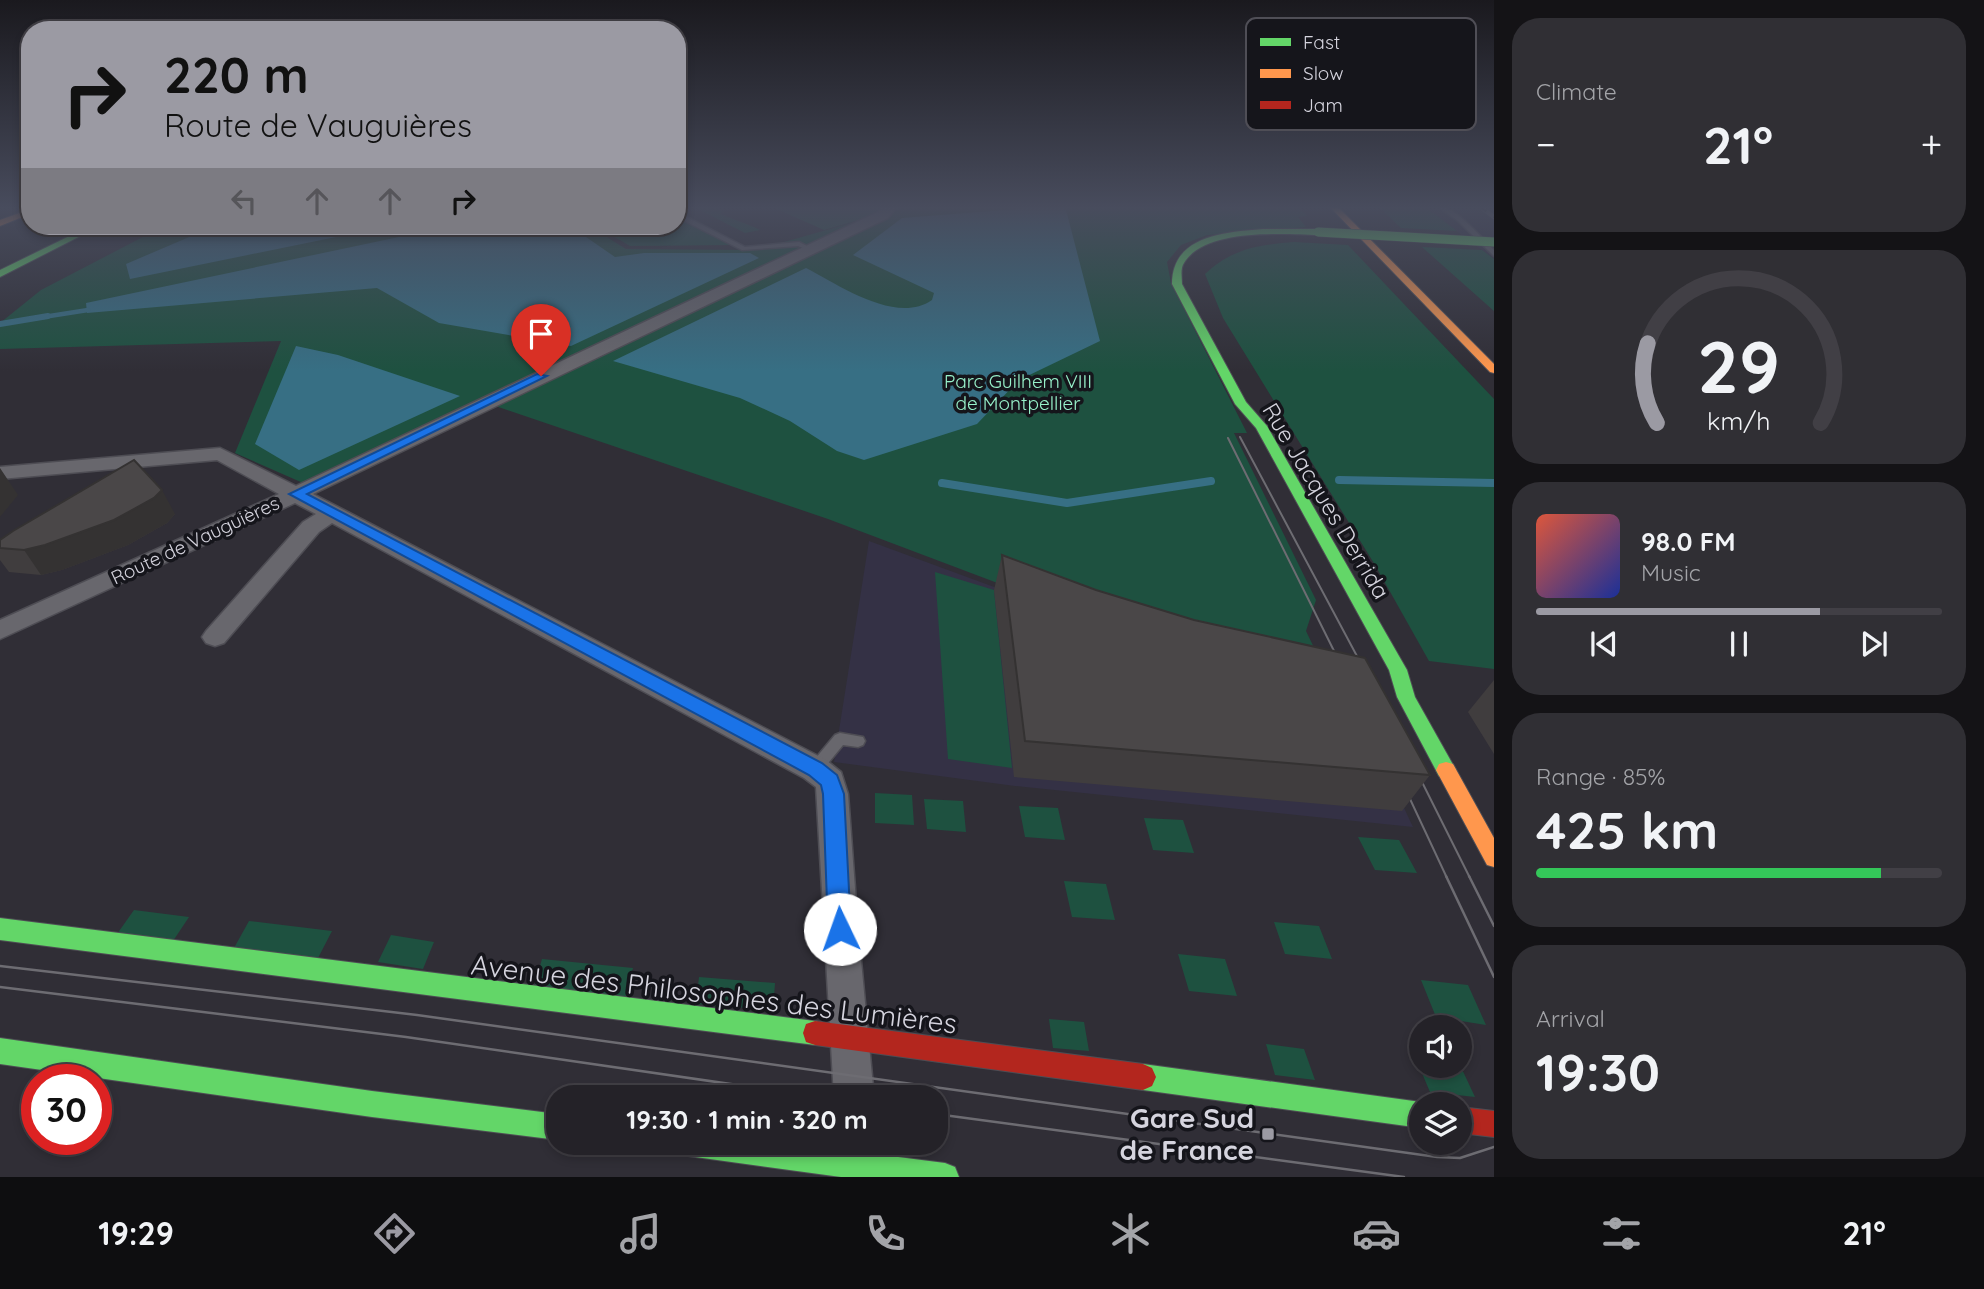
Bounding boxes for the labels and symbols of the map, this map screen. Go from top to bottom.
legend [1246,18,1476,130]
text: Fast [1303,30,1340,54]
text: Slow [1303,61,1344,85]
text: Jam [1303,93,1343,117]
pin [511,304,571,376]
park label: Parc Guilhem VIII de Montpellier [944,369,1092,415]
street label: Rue Jacques Derrida [1256,397,1397,604]
street label: Route de Vauguières [107,490,283,590]
position arrow [803,892,877,966]
street label: Avenue des Philosophes des Lumières [469,946,959,1041]
speed limit sign: 30 [21,1064,112,1155]
place label: Gare Sud de France [1119,1100,1254,1167]
marker: Gare Sud de France [1260,1126,1276,1142]

